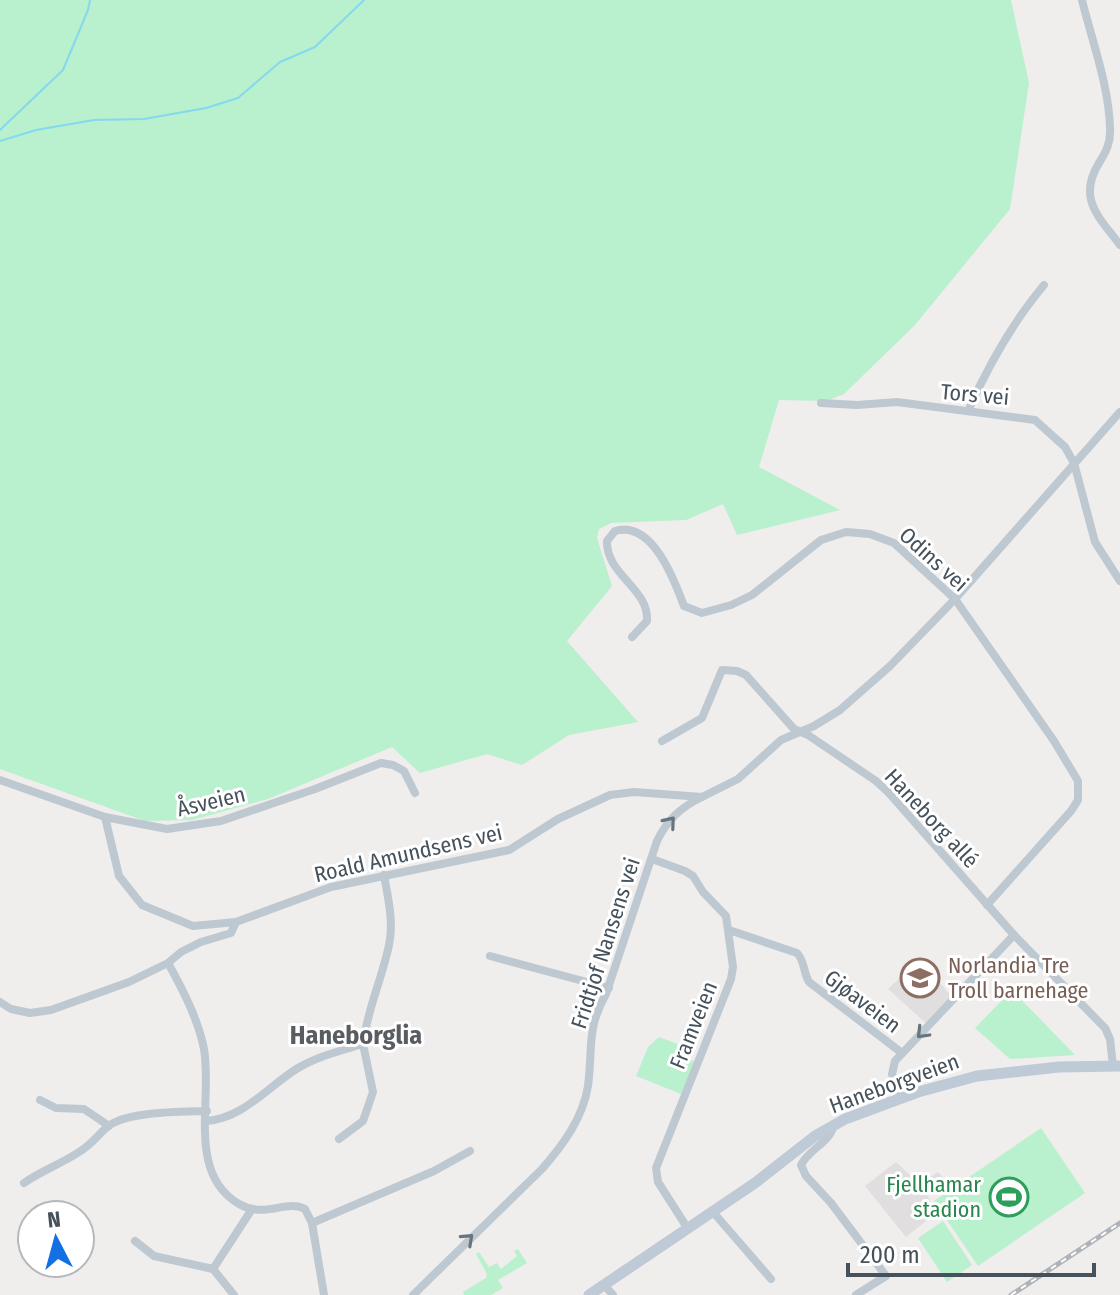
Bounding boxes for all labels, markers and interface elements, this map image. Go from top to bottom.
street label: Tors vei [940,378,1010,411]
street label: Odins vei [894,521,974,597]
street label: Haneborg allé [879,763,984,874]
street label: Åsveien [174,781,248,822]
one-way arrow [660,816,675,831]
street label: Roald Amundsens vei [311,819,505,888]
street label: Fridtjof Nansens vei [565,854,646,1032]
place label: Norlandia Tre Troll barnehage [948,952,1088,1004]
school or university icon: Norlandia Tre Troll barnehage [899,957,941,999]
street label: Gjøaveien [819,964,906,1039]
street label: Framveien [664,977,723,1073]
district label: Haneborglia [290,1020,422,1051]
one-way arrow [917,1024,931,1038]
street label: Haneborgveien [826,1048,963,1119]
place label: Fjellhamar stadion [886,1171,981,1223]
sports icon: Fjellhamar stadion [988,1176,1030,1218]
north arrow [16,1199,96,1279]
text: N [46,1205,62,1234]
scale bar [848,1227,1094,1277]
one-way arrow [459,1234,473,1249]
text: 200 m [860,1241,920,1269]

